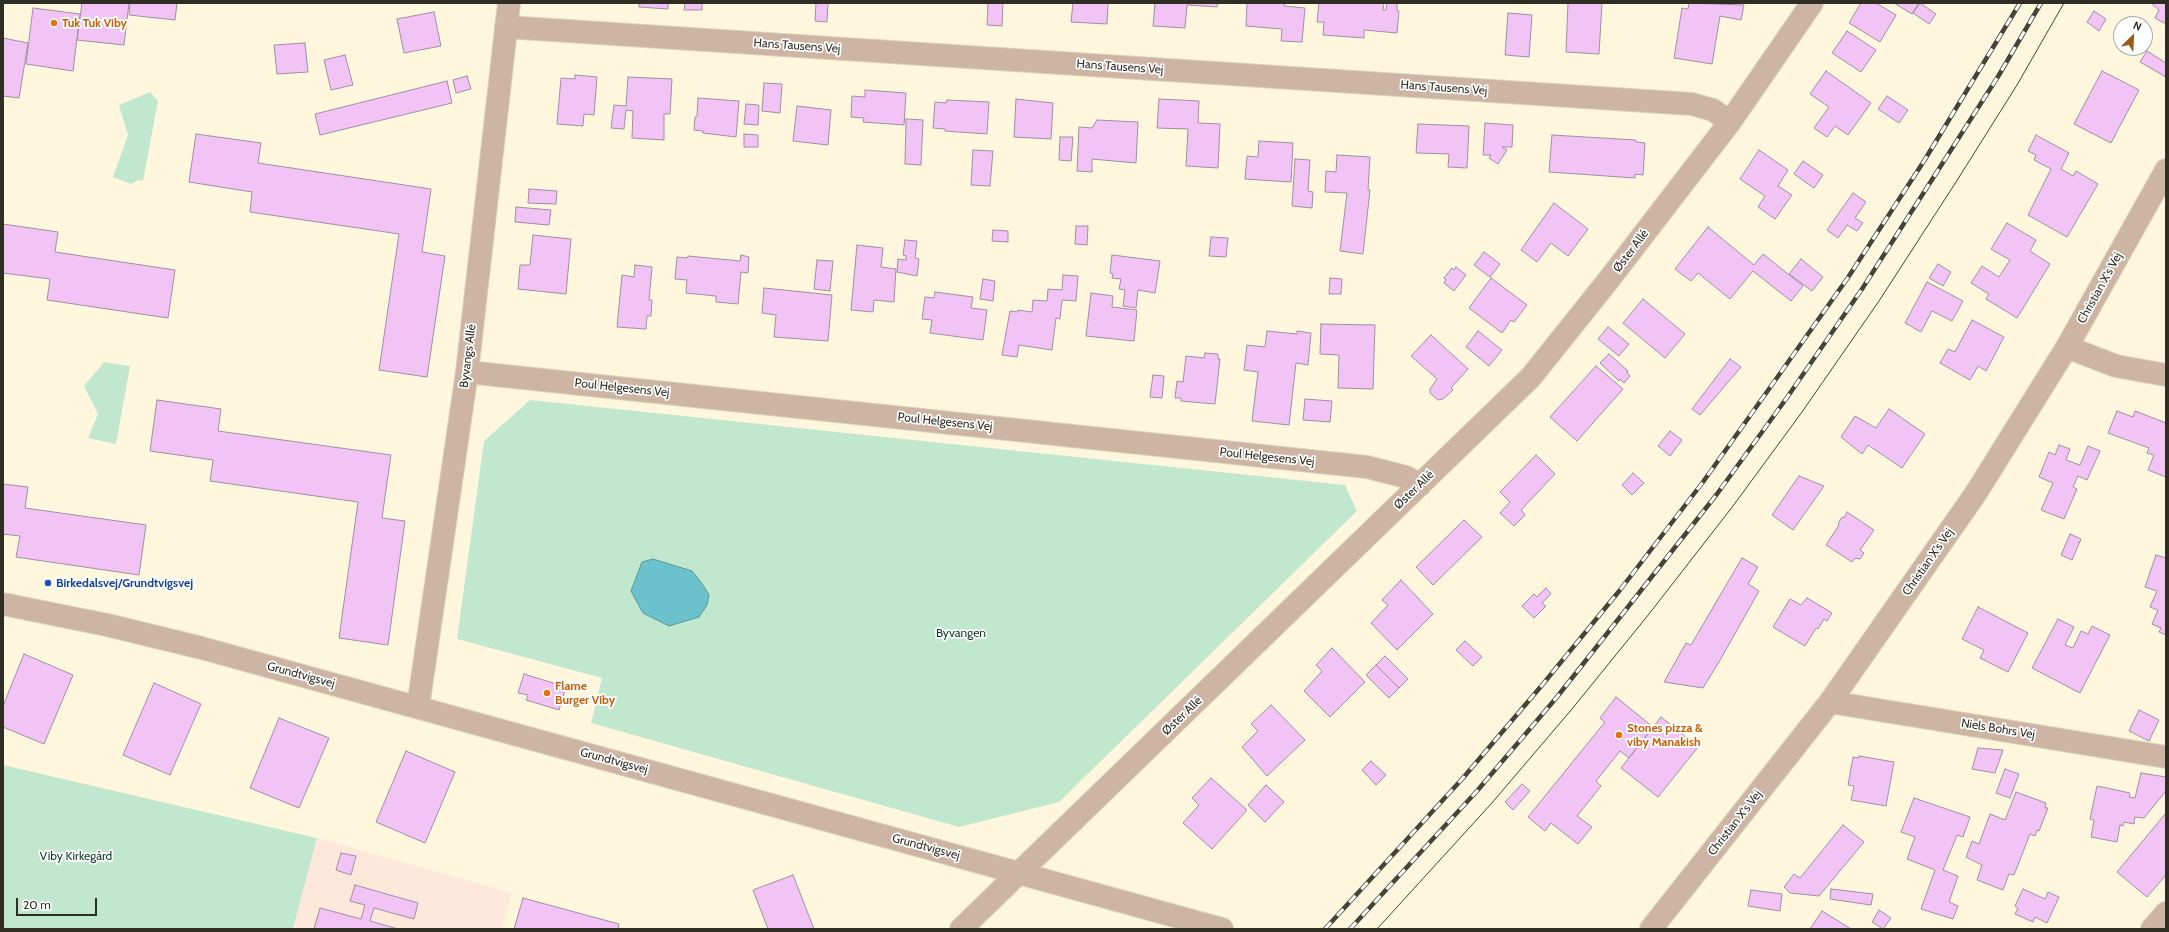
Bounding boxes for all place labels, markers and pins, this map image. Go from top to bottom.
place label: Tuk Tuk Viby [62,16,127,30]
marker: Tuk Tuk Viby [49,18,59,28]
place label: Birkedalsvej/Grundtvigsvej [56,576,193,590]
marker: Birkedalsvej/Grundtvigsvej [43,578,53,588]
place label: Flame Burger Viby [555,679,615,707]
marker: Flame Burger Viby [542,688,552,698]
place label: Stones pizza & viby Manakish [1627,721,1703,749]
marker: Stones pizza & viby Manakish [1614,730,1624,740]

